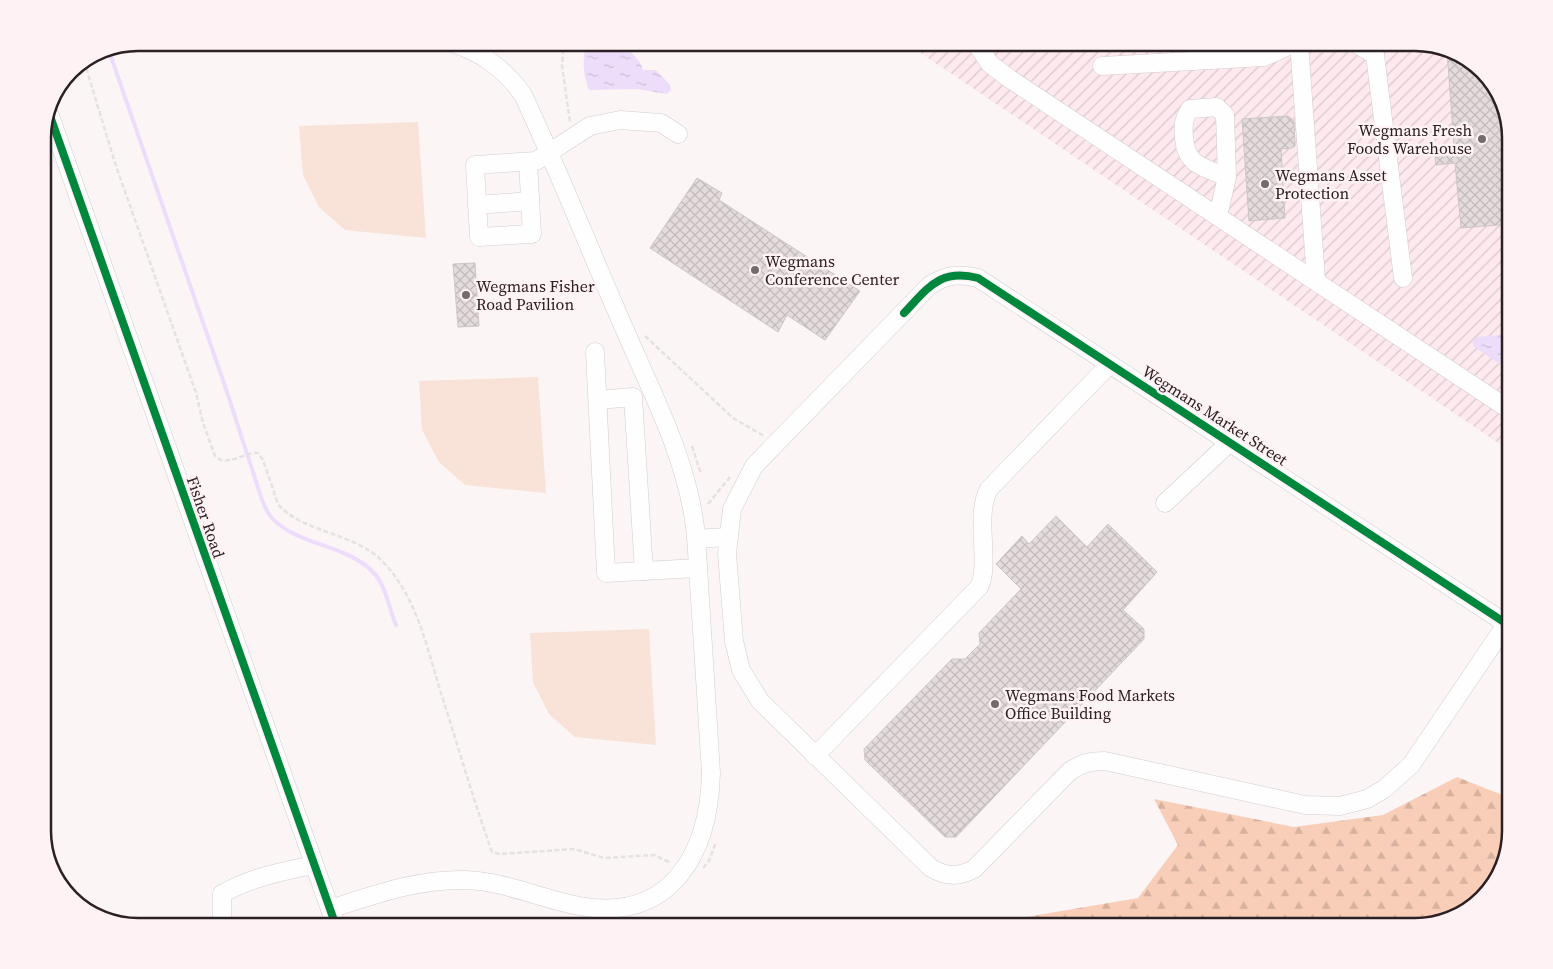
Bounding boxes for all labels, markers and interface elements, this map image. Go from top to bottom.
place label: Wegmans Fresh Foods Warehouse [1347,119,1472,159]
marker: Wegmans Fresh Foods Warehouse [1476,133,1488,145]
place label: Wegmans Asset Protection [1275,164,1387,204]
marker: Wegmans Asset Protection [1259,178,1271,190]
place label: Wegmans Conference Center [765,250,900,290]
marker: Wegmans Conference Center [749,264,761,276]
place label: Wegmans Fisher Road Pavilion [476,275,595,315]
marker: Wegmans Fisher Road Pavilion [460,289,472,301]
street label: Wegmans Market Street [1138,360,1293,471]
street label: Fisher Road [182,473,230,561]
place label: Wegmans Food Markets Office Building [1005,684,1175,724]
marker: Wegmans Food Markets Office Building [989,698,1001,710]

